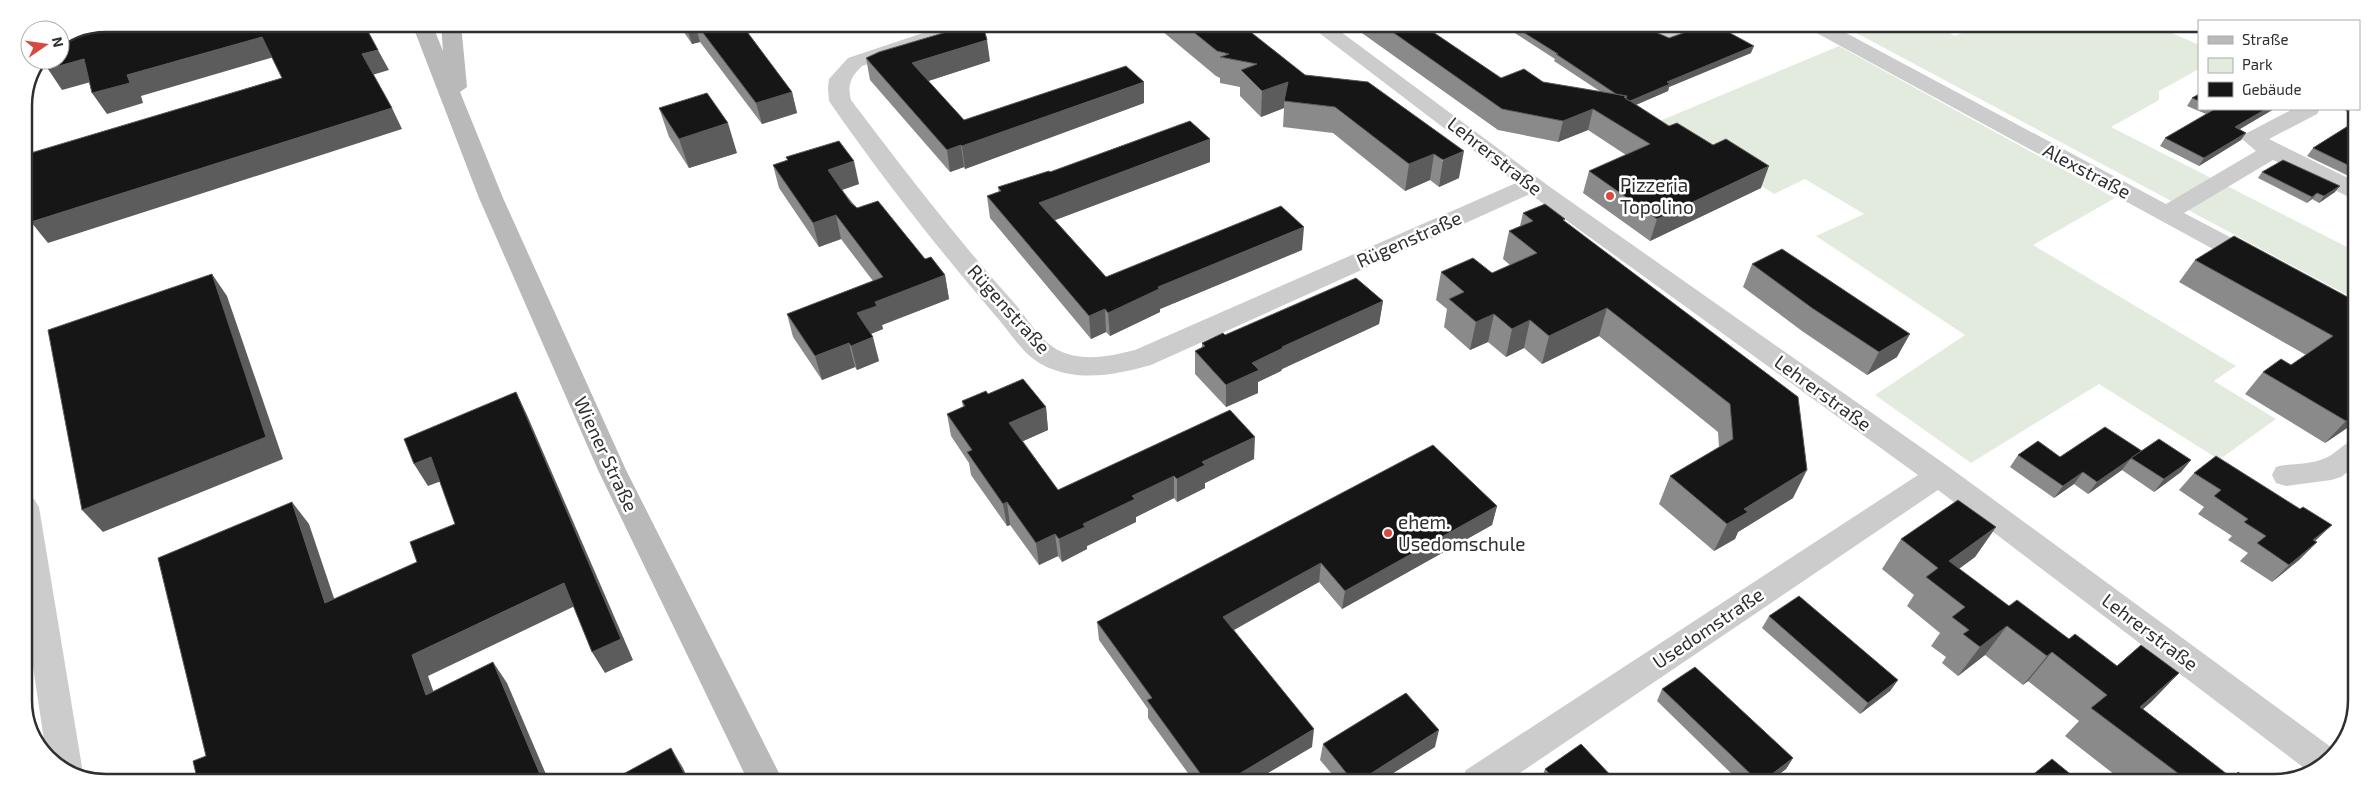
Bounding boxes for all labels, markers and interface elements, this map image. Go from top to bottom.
north arrow [20,20,70,70]
legend [2198,20,2360,110]
text: Straße [2242,30,2288,48]
text: N [49,35,68,49]
text: Park [2242,55,2273,73]
text: Gebäude [2242,80,2301,98]
street label: Lehrerstraße [1443,111,1547,200]
street label: Alexstraße [2040,138,2135,203]
place label: Pizzeria Topolino [1620,173,1694,218]
marker: Pizzeria Topolino [1604,190,1616,202]
street label: Rügenstraße [1353,205,1465,272]
street label: Rügenstraße [963,259,1055,358]
street label: Lehrerstraße [1770,350,1876,435]
street label: Wiener Straße [570,393,643,515]
place label: ehem. Usedomschule [1398,510,1526,555]
marker: ehem. Usedomschule [1382,527,1394,539]
street label: Usedomstraße [1648,582,1768,673]
street label: Lehrerstraße [2098,588,2203,675]

